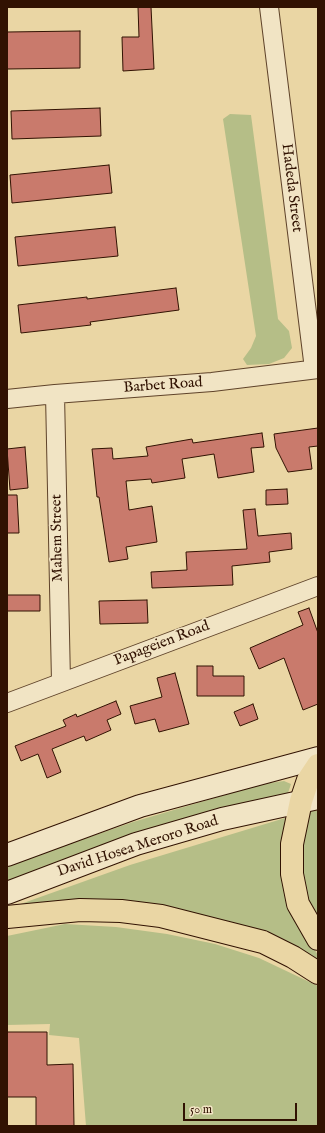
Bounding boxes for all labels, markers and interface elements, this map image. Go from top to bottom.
street label: Hadeda Street [277,143,305,233]
street label: Barbet Road [123,374,203,398]
street label: Mahem Street [48,494,68,582]
street label: Papageien Road [112,618,212,670]
street label: David Hosea Meroro Road [55,812,221,882]
scale bar [185,1095,299,1121]
text: 50 m [190,1102,212,1117]

